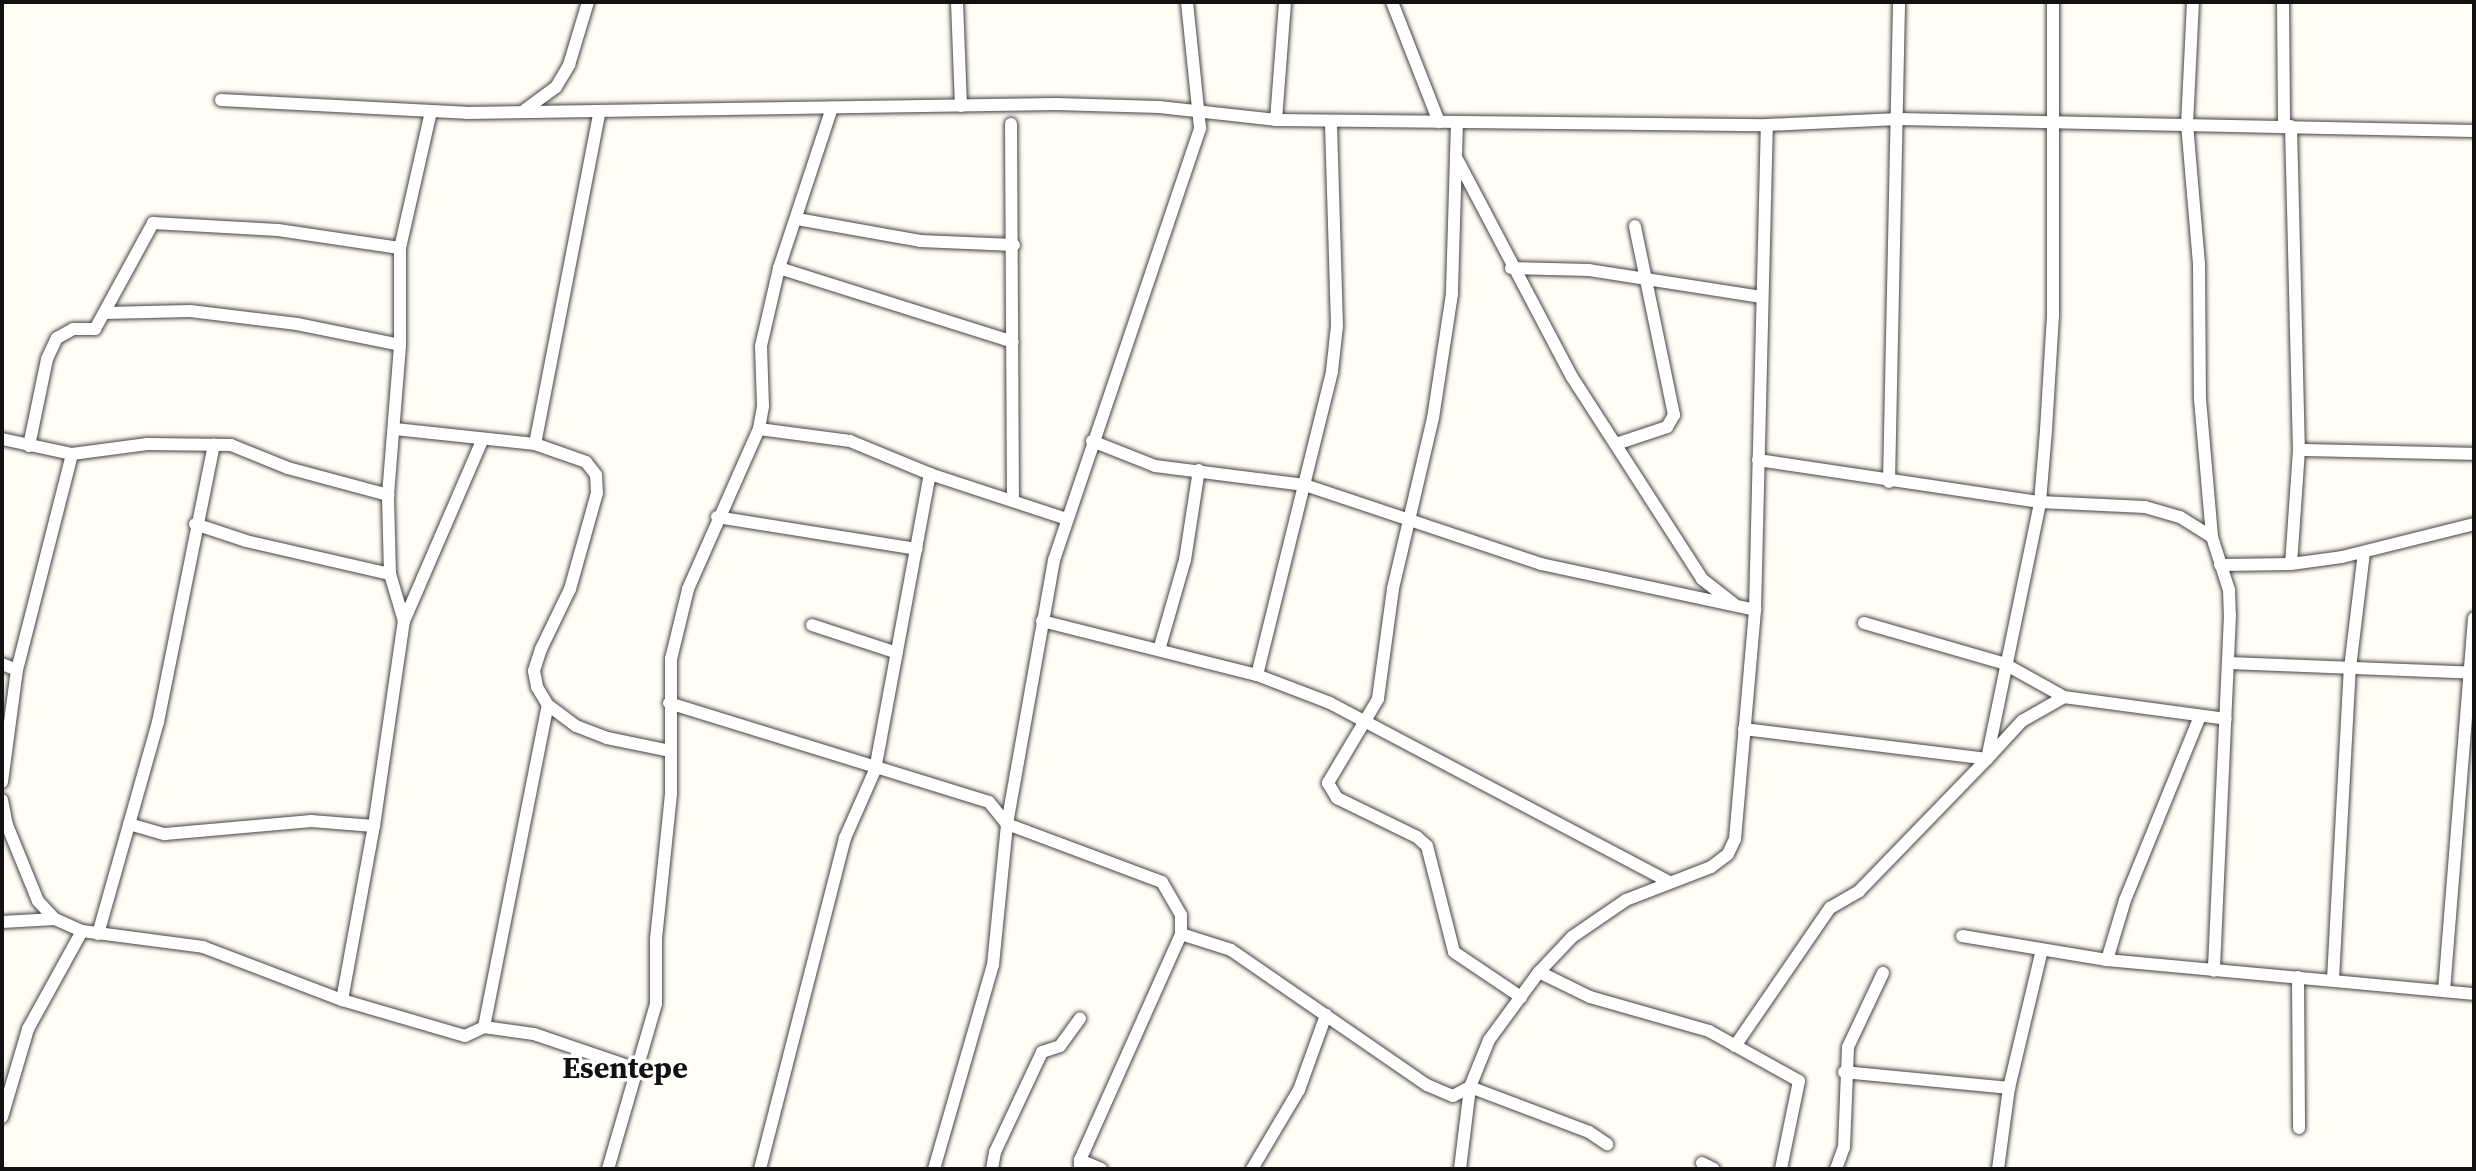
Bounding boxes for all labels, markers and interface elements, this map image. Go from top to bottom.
district label: Esentepe [562,1050,688,1086]

